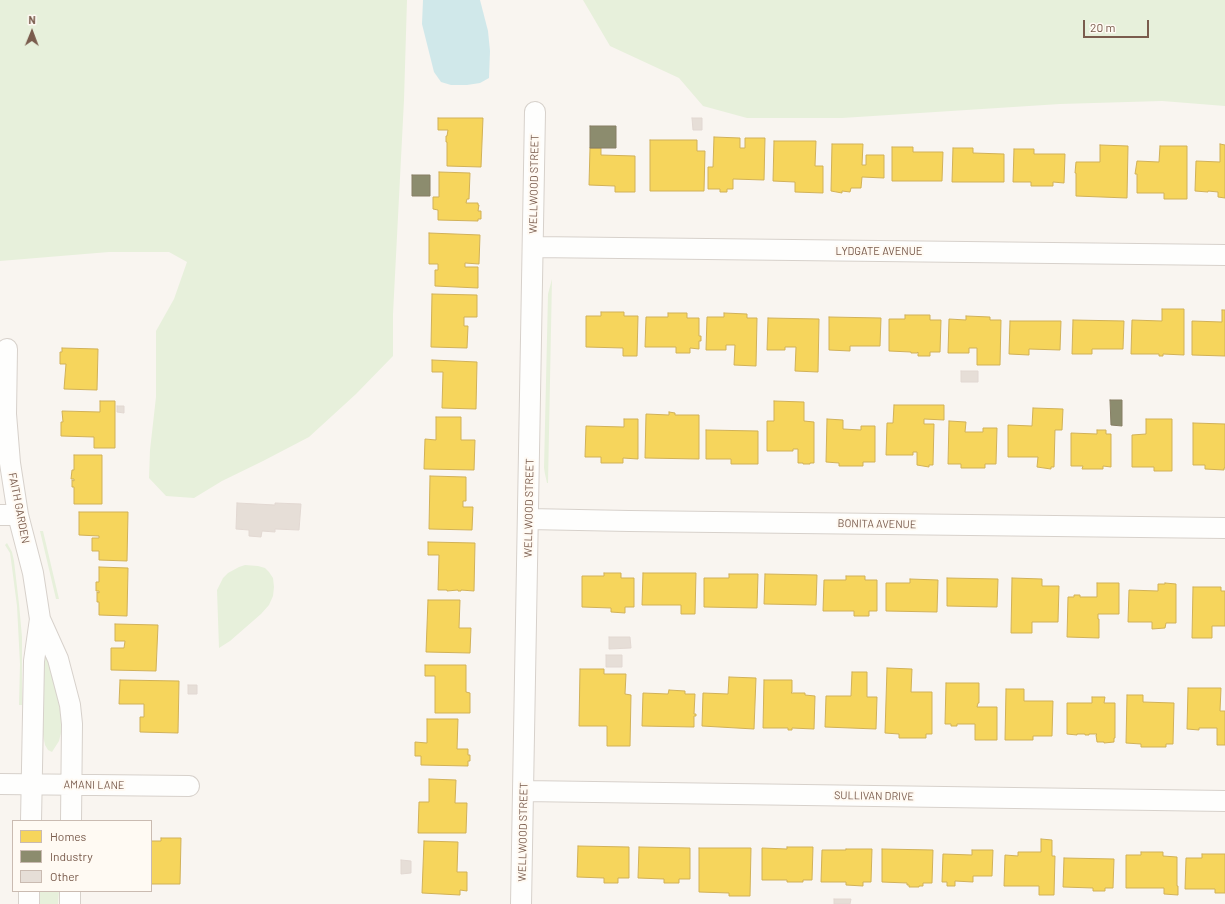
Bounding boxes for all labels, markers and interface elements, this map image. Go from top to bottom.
north arrow [12,12,52,52]
scale bar [1085,12,1151,38]
text: N [28,13,36,26]
text: 20 m [1090,20,1116,34]
street label: WELLWOOD STREET [527,134,541,234]
street label: LYDGATE AVENUE [835,244,923,258]
street label: WELLWOOD STREET [522,458,536,558]
street label: FAITH GARDEN [6,471,32,545]
street label: BONITA AVENUE [837,517,917,531]
street label: AMANI LANE [63,778,125,792]
street label: WELLWOOD STREET [516,782,530,882]
street label: SULLIVAN DRIVE [834,789,914,803]
legend [12,820,152,892]
text: Homes [50,829,86,843]
text: Industry [50,849,93,863]
text: Other [50,869,79,883]

